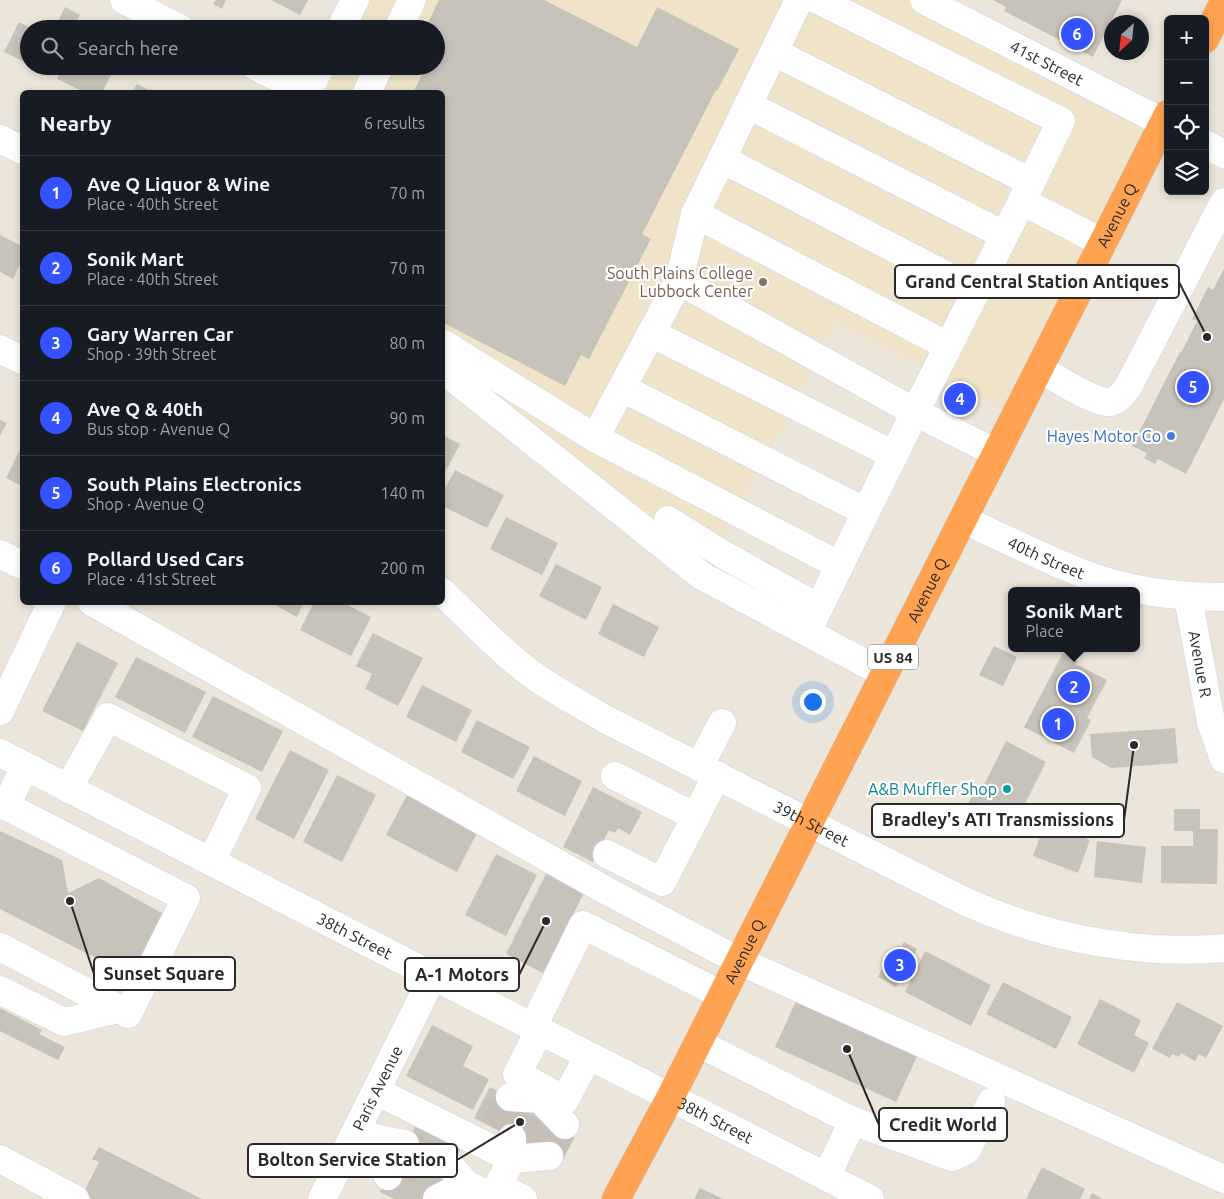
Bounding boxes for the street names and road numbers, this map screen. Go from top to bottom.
street label: 41st Street [1007,37,1087,89]
street label: Avenue Q [1093,180,1141,250]
street label: 40th Street [1005,533,1088,583]
street label: Avenue Q [903,555,951,625]
street label: Avenue R [1185,629,1215,699]
road number: US 84 [868,644,918,670]
street label: 39th Street [771,797,853,850]
street label: 38th Street [314,909,396,963]
street label: Avenue Q [720,916,768,987]
street label: Paris Avenue [349,1043,406,1133]
street label: 38th Street [675,1093,757,1147]

